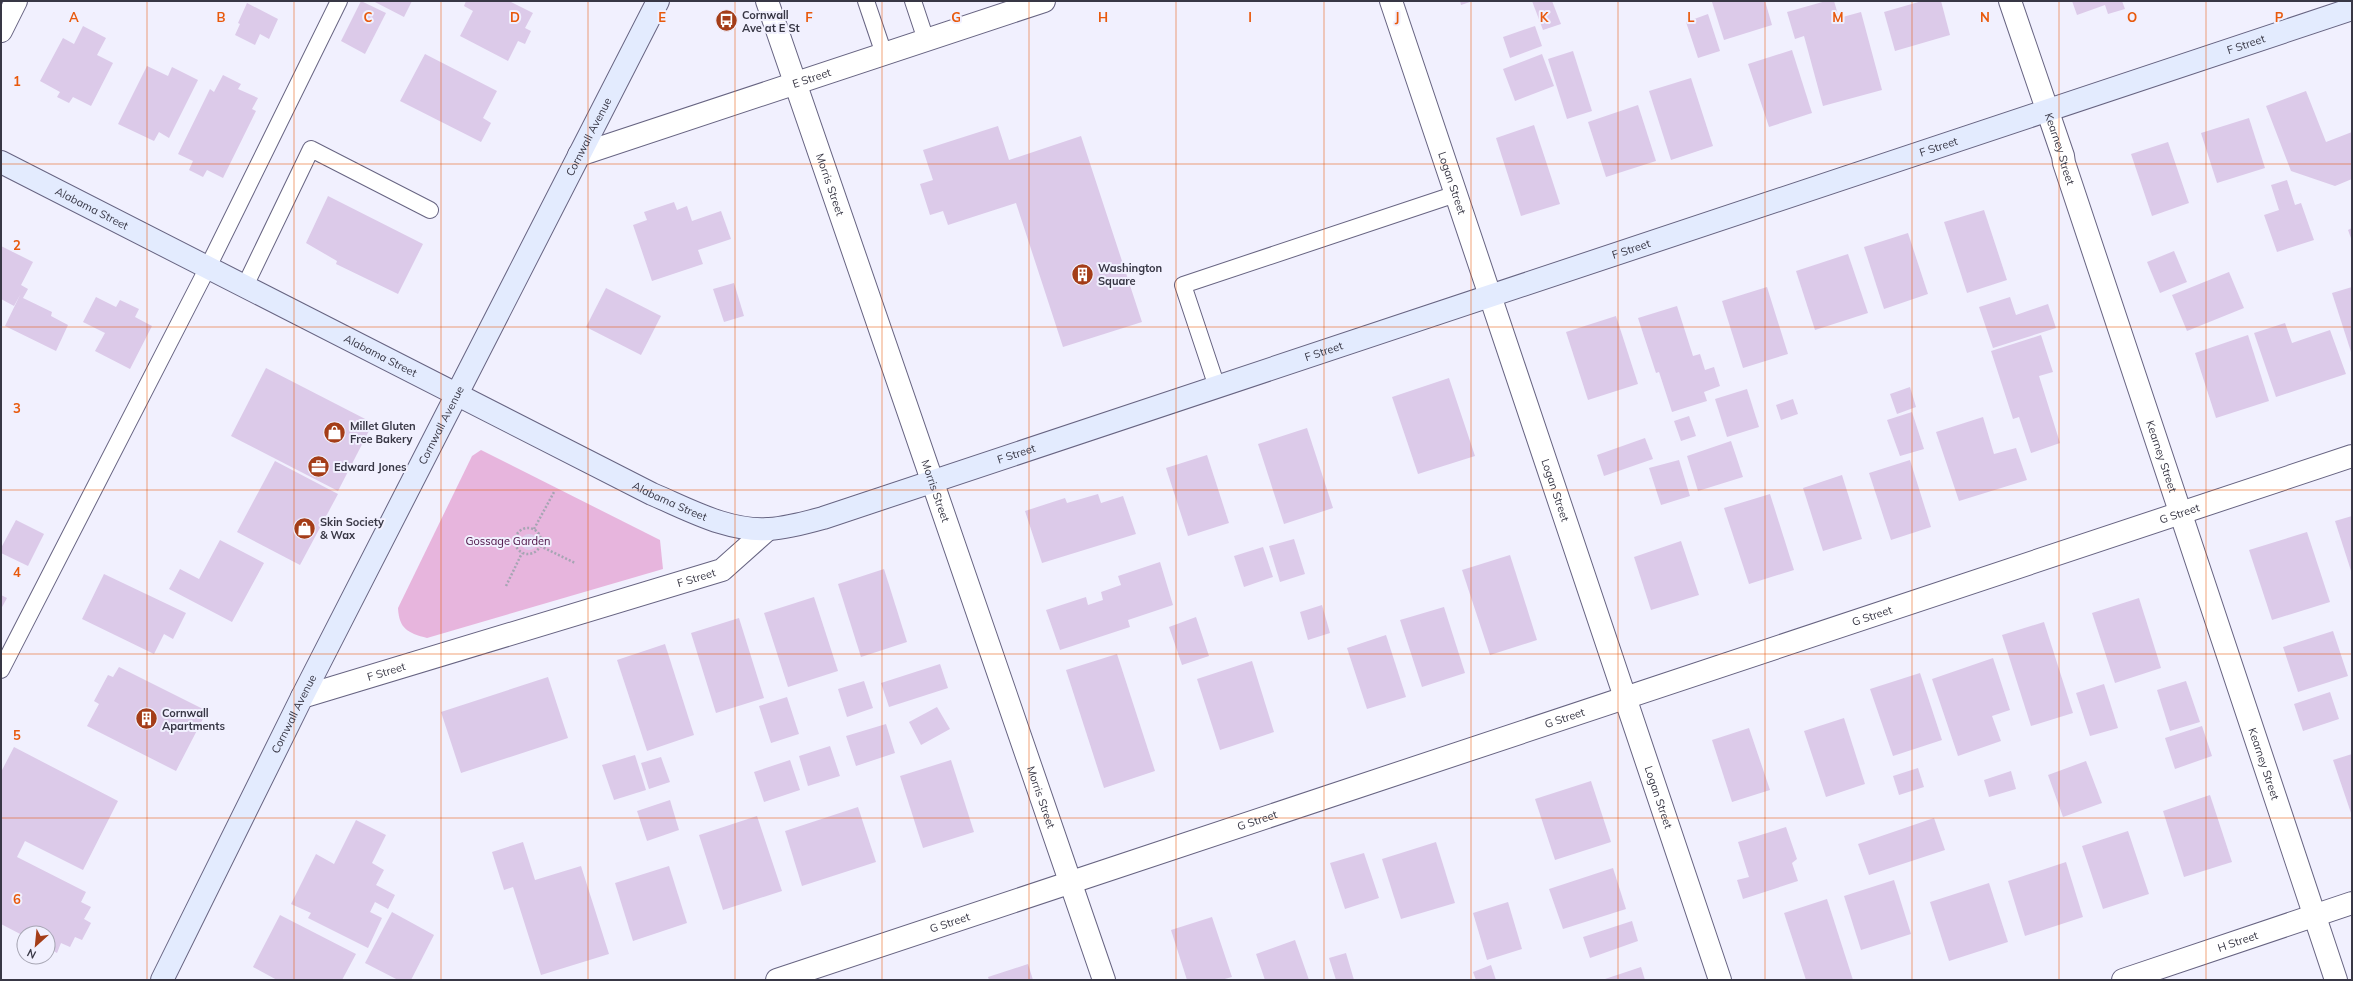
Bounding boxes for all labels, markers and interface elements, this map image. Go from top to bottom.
bus stop icon: Cornwall Ave at E St [713,8,739,34]
place label: Cornwall Ave at E St [742,8,800,35]
text: A [69,9,79,25]
text: B [217,9,226,25]
text: C [364,9,373,25]
text: D [510,9,520,25]
text: E [658,9,666,25]
text: F [805,9,813,25]
text: G [951,9,961,25]
text: H [1098,9,1108,25]
text: I [1248,9,1252,25]
text: J [1395,9,1399,25]
text: K [1540,9,1550,25]
text: L [1687,9,1695,25]
text: M [1832,9,1844,25]
text: N [1980,9,1990,25]
text: O [2127,9,2137,25]
text: P [2275,9,2284,25]
street label: F Street [2225,31,2267,57]
street label: E Street [790,65,833,91]
text: 1 [13,73,21,89]
street label: Cornwall Avenue [563,95,614,178]
street label: Kearney Street [2042,111,2078,187]
street label: F Street [1917,134,1960,160]
street label: Logan Street [1435,150,1469,216]
street label: Morris Street [813,151,847,218]
street label: Alabama Street [53,184,131,233]
street label: F Street [1610,236,1652,262]
text: 2 [13,237,21,253]
building icon: Washington Square [1070,261,1096,287]
place label: Washington Square [1098,261,1162,288]
street label: Alabama Street [342,331,420,380]
street label: F Street [1303,338,1345,364]
street label: Cornwall Avenue [415,384,467,467]
text: 3 [13,400,21,416]
street label: Kearney Street [2143,418,2180,494]
shop icon: Millet Gluten Free Bakery [322,419,348,445]
place label: Millet Gluten Free Bakery [350,419,416,446]
street label: F Street [995,441,1037,467]
office icon: Edward Jones [306,454,332,480]
street label: Logan Street [1538,457,1572,523]
street label: Morris Street [918,458,953,524]
place label: Edward Jones [334,460,407,474]
street label: Alabama Street [630,478,709,524]
street label: G Street [2158,500,2201,527]
shop icon: Skin Society & Wax [291,515,317,541]
place label: Skin Society & Wax [320,515,384,542]
park label: Gossage Garden [466,534,550,548]
text: 4 [13,564,21,580]
street label: F Street [675,565,717,590]
street label: G Street [1850,602,1894,629]
street label: F Street [365,659,407,684]
street label: Cornwall Avenue [268,672,319,756]
street label: G Street [1543,705,1587,731]
building icon: Cornwall Apartments [134,706,160,732]
place label: Cornwall Apartments [162,706,225,733]
street label: Kearney Street [2245,726,2283,802]
text: 5 [13,727,21,743]
street label: Morris Street [1024,764,1058,830]
street label: Logan Street [1642,764,1676,831]
street label: G Street [1235,807,1279,833]
text: 6 [13,891,21,907]
street label: G Street [928,909,972,936]
north arrow [16,925,56,965]
street label: H Street [2216,928,2260,955]
text: N [25,946,38,962]

